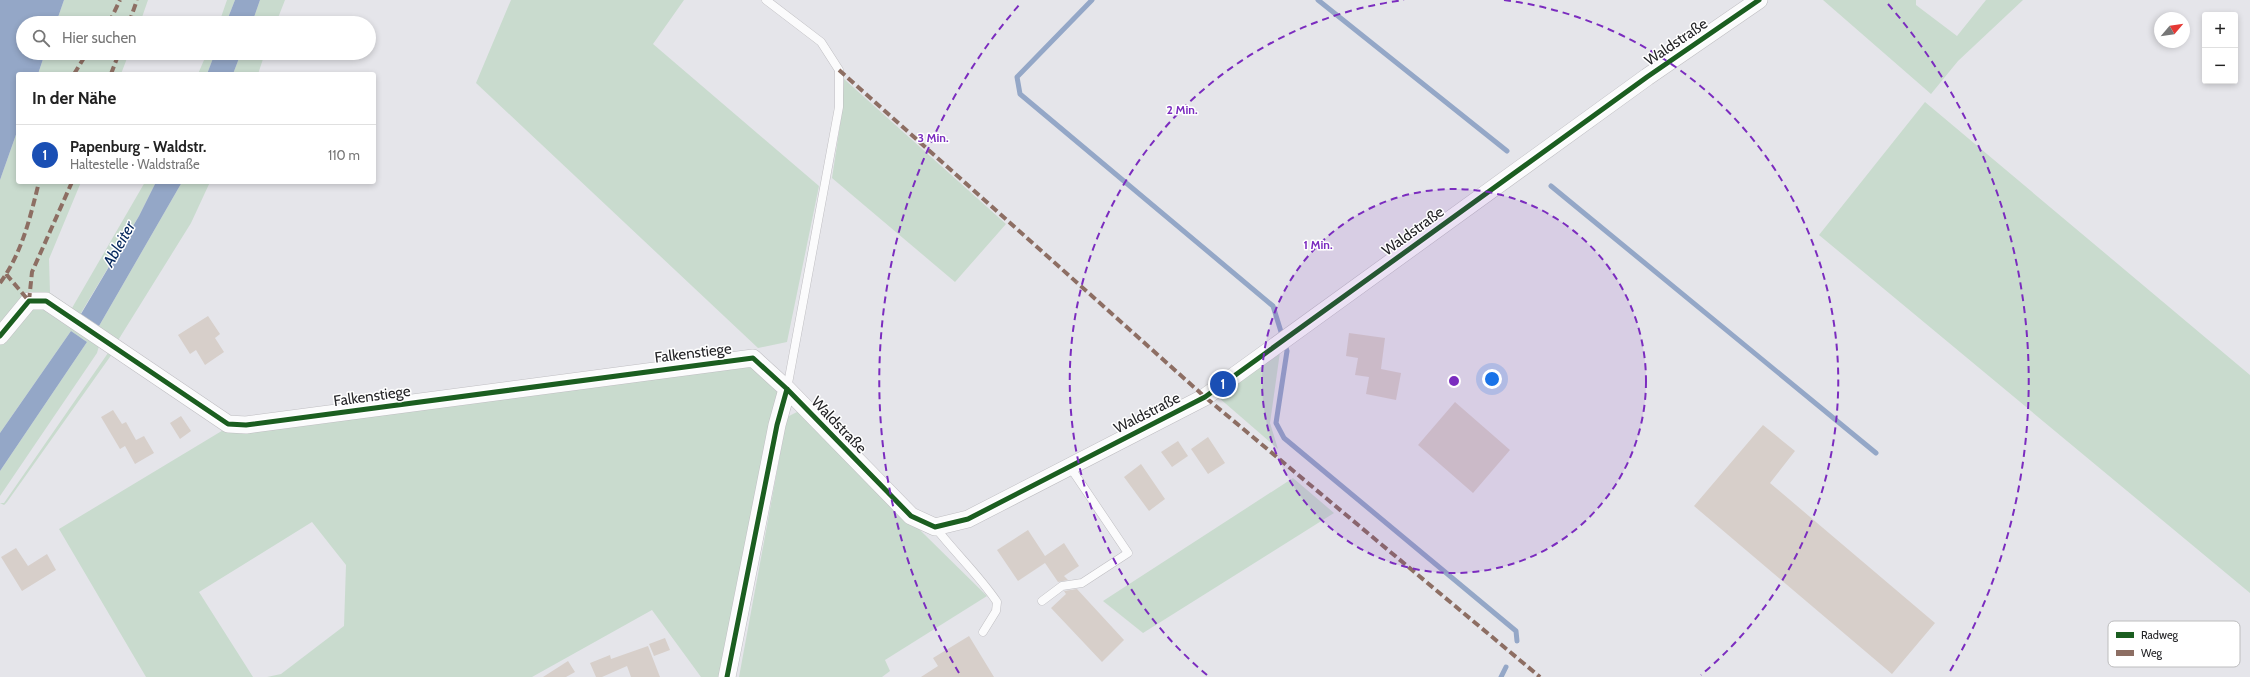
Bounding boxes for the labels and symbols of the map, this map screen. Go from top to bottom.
north arrow [2154,12,2190,48]
street label: Waldstraße [1641,14,1711,70]
text: 2 Min. [1166,102,1198,117]
text: 3 Min. [917,130,949,145]
street label: Waldstraße [1379,202,1448,259]
water label: Ableiter [98,217,140,271]
text: 1 Min. [1303,237,1333,252]
street label: Falkenstiege [653,339,733,367]
pin: 1 [1210,369,1236,399]
your location [1482,369,1502,389]
centre of rings [1447,374,1461,388]
street label: Falkenstiege [332,382,412,410]
street label: Waldstraße [1111,389,1183,437]
street label: Waldstraße [808,393,871,457]
legend [2108,621,2240,667]
text: Radweg [2141,628,2179,642]
text: Weg [2141,646,2163,660]

